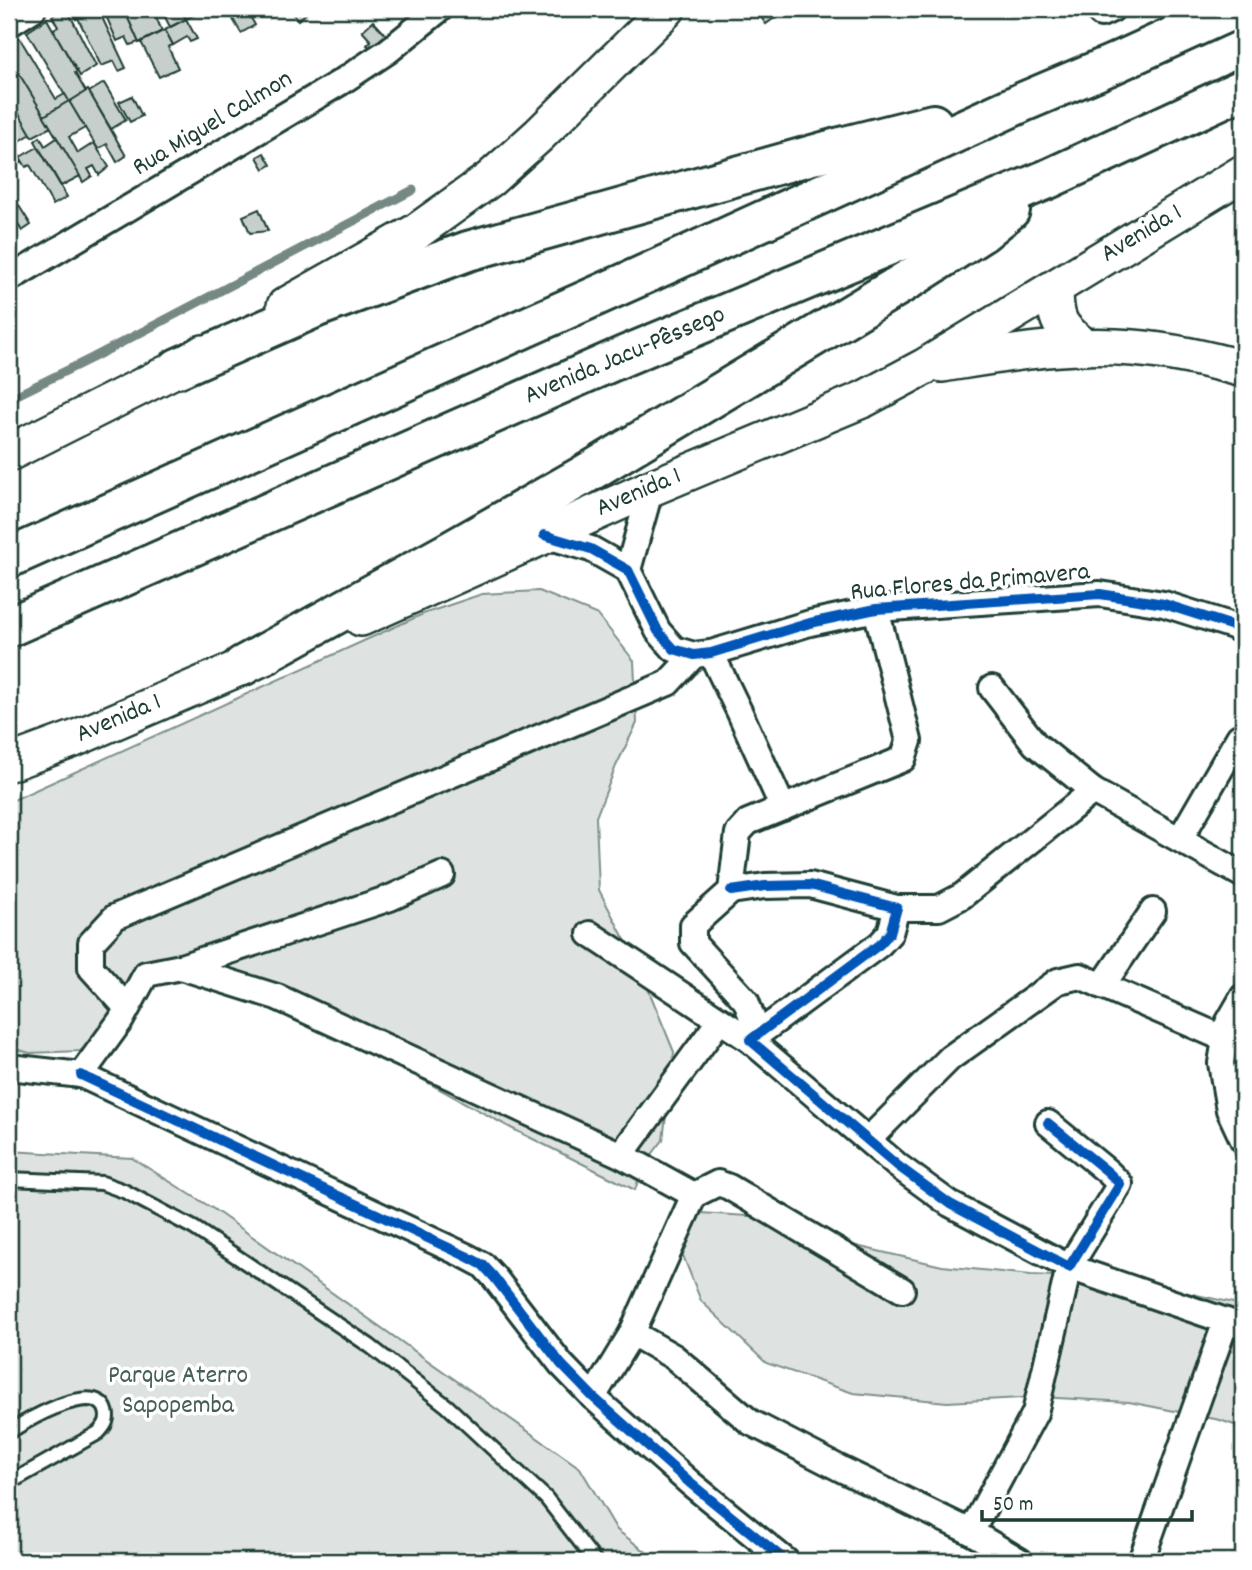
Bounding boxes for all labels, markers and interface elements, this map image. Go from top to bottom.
street label: Rua Miguel Calmon [126,62,300,186]
street label: Avenida 1 [1094,195,1190,273]
street label: Avenida Jacu-Pêssego [519,297,731,415]
street label: Avenida 1 [591,459,687,527]
street label: Rua Flores da Primavera [849,554,1092,612]
street label: Avenida 1 [71,685,167,753]
park label: Parque Aterro Sapopemba [108,1358,248,1425]
scale bar [982,1479,1192,1523]
text: 50 m [993,1491,1033,1521]

